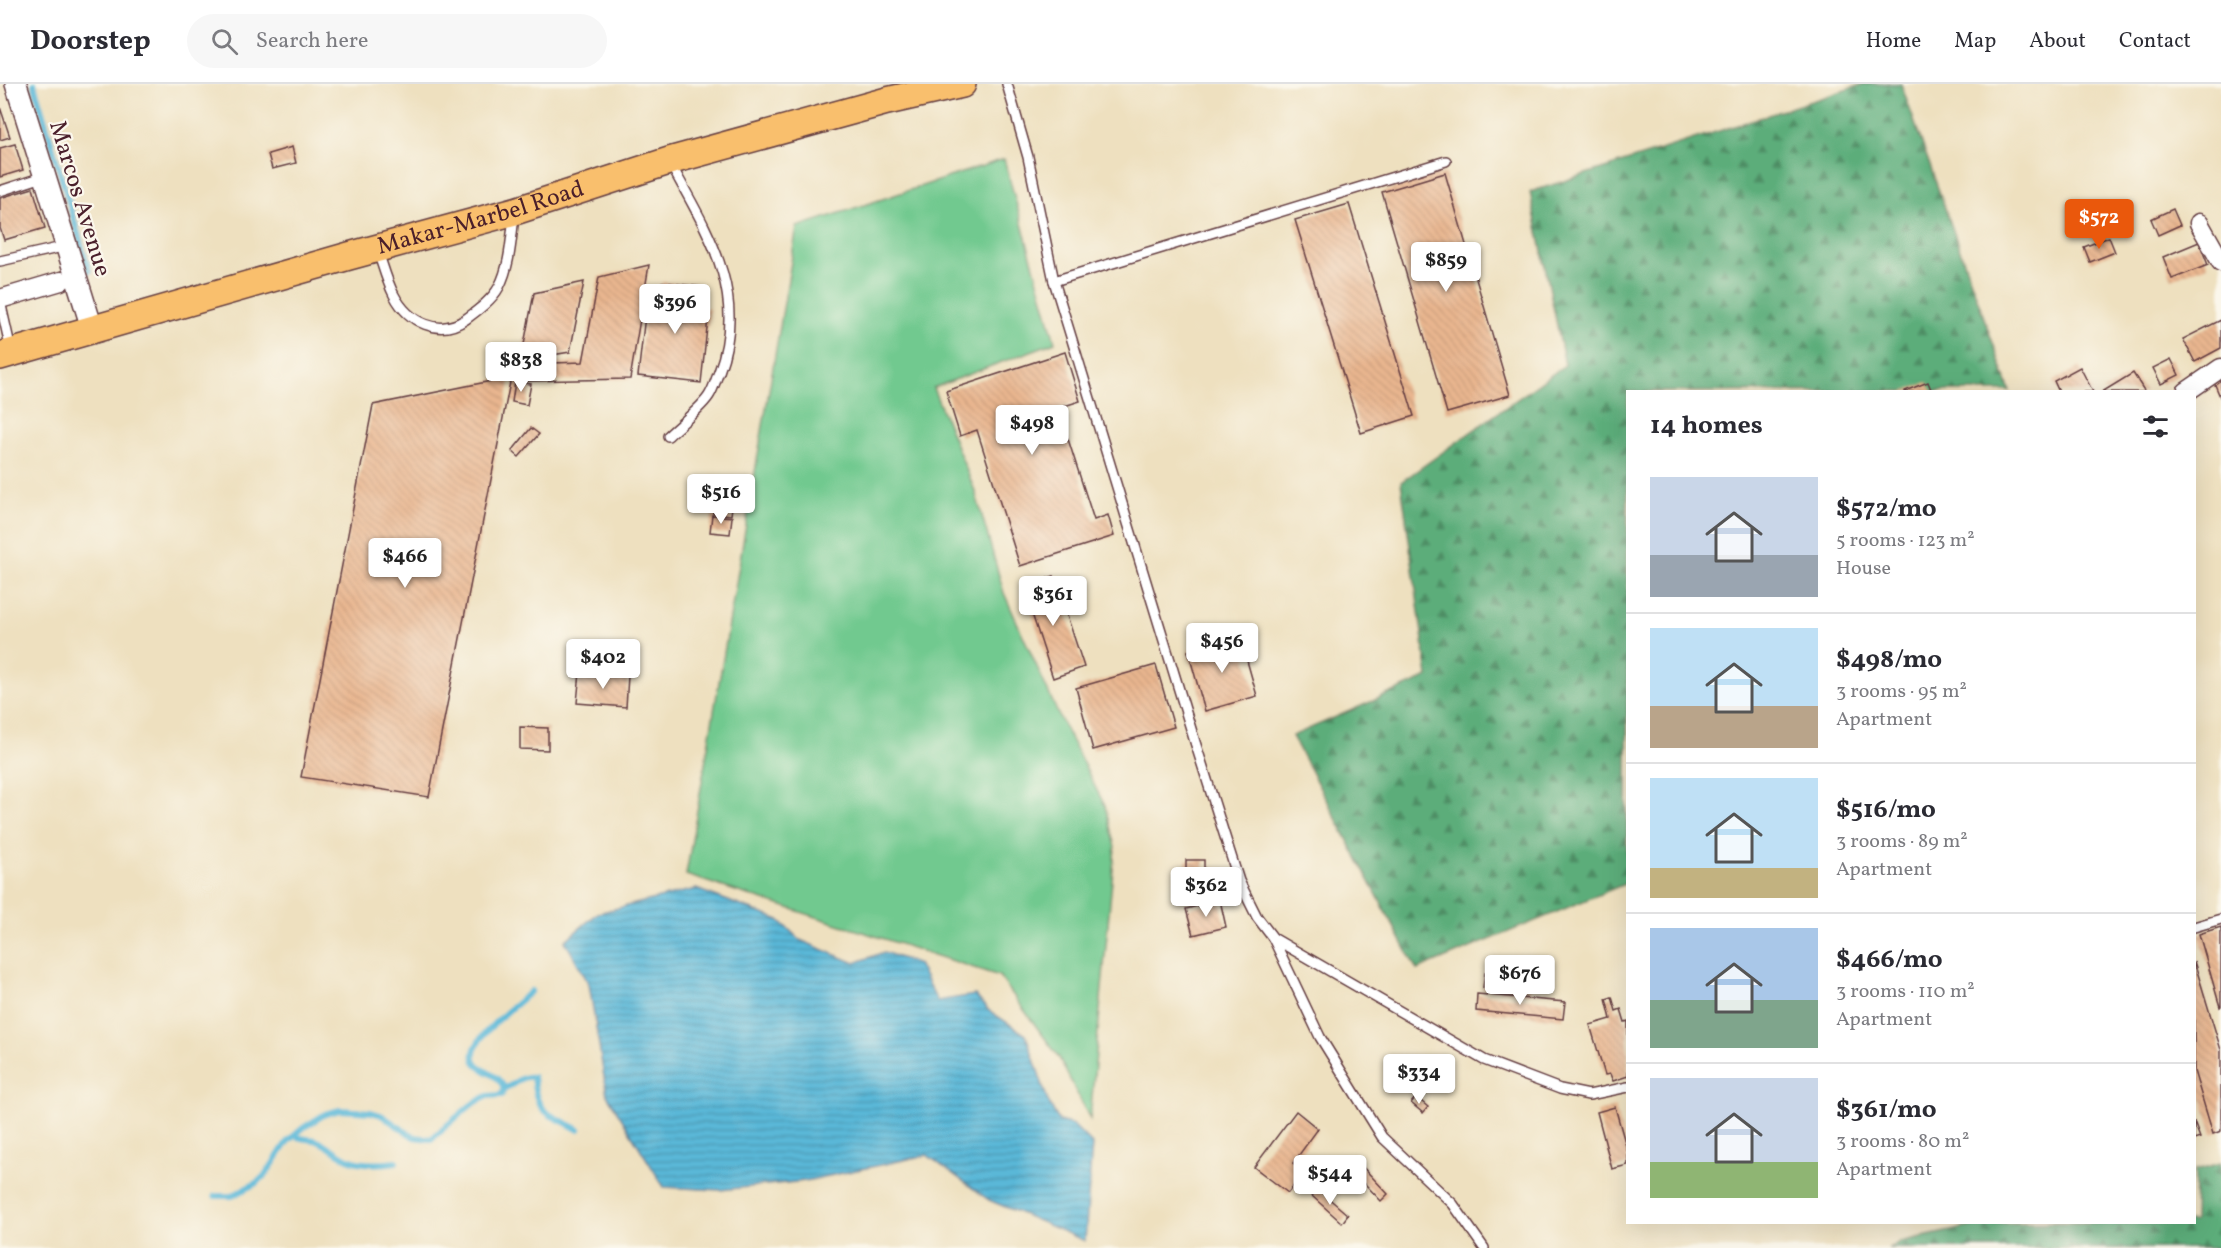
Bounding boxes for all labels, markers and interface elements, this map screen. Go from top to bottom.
search box [187,14,607,68]
text: Doorstep [30,22,151,61]
icon: search [208,25,241,58]
text: Search here [256,26,369,57]
text: Home [1866,27,1921,56]
text: Map [1954,27,1996,56]
text: About [2029,27,2086,56]
text: Contact [2119,27,2191,56]
street label: Marcos Avenue [39,117,119,281]
street label: Makar-Marbel Road [373,173,589,265]
pin: $572 [2063,199,2135,250]
text: $572 [2079,204,2119,232]
pin: $859 [1410,242,1482,293]
text: $859 [1425,247,1467,275]
pin: $396 [639,284,711,335]
text: $396 [653,289,697,317]
pin: $838 [485,342,557,393]
text: $838 [499,347,543,375]
pin: $498 [996,405,1068,456]
text: 14 homes [1650,408,1763,444]
text: $498 [1010,410,1054,438]
icon: filters [2139,410,2172,443]
pin: $516 [685,474,757,525]
text: $516 [701,479,741,507]
text: $572/mo [1836,491,1937,527]
icon: home [1698,501,1770,573]
text: 5 rooms · 123 m² [1836,527,1975,555]
pin: $466 [369,538,441,589]
text: $466 [382,543,428,571]
text: House [1836,555,1891,583]
pin: $361 [1017,576,1089,627]
text: $361 [1033,581,1073,609]
pin: $456 [1186,623,1258,674]
text: $456 [1200,628,1244,656]
pin: $402 [567,639,639,690]
text: $498/mo [1836,642,1942,678]
text: $402 [580,644,626,672]
icon: home [1698,652,1770,724]
text: 3 rooms · 95 m² [1836,678,1967,706]
text: Apartment [1836,706,1932,734]
text: $516/mo [1836,792,1936,828]
icon: home [1698,802,1770,874]
text: 3 rooms · 89 m² [1836,828,1968,856]
text: Apartment [1836,856,1932,884]
pin: $362 [1170,867,1242,918]
text: $362 [1185,872,1227,900]
text: $466/mo [1836,942,1943,978]
icon: home [1698,952,1770,1024]
pin: $676 [1484,955,1556,1006]
text: $676 [1499,960,1541,988]
text: 3 rooms · 110 m² [1836,978,1975,1006]
text: Apartment [1836,1006,1932,1034]
pin: $334 [1383,1054,1455,1105]
text: $334 [1397,1059,1441,1087]
text: $361/mo [1836,1092,1937,1128]
icon: home [1698,1102,1770,1174]
text: 3 rooms · 80 m² [1836,1128,1969,1156]
pin: $544 [1294,1155,1366,1206]
text: Apartment [1836,1156,1932,1184]
text: $544 [1307,1160,1353,1188]

